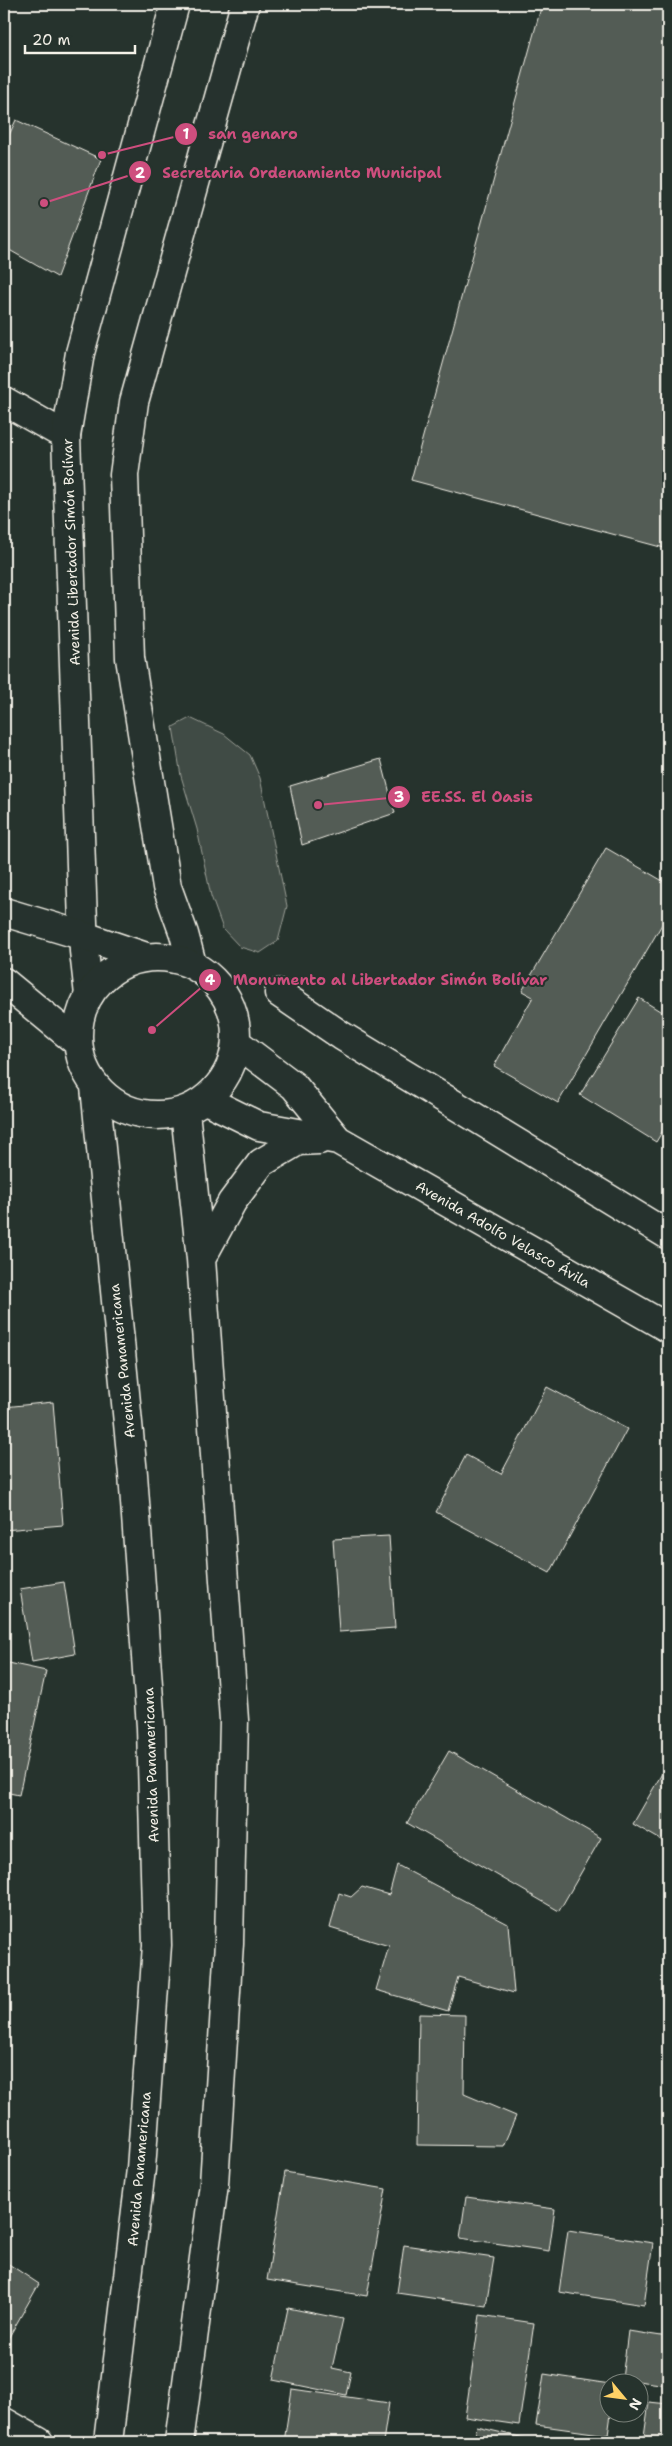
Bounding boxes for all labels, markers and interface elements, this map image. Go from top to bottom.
scale bar [25,22,135,54]
text: 20 m [32,30,71,50]
callout: san genaro [174,119,308,149]
text: 1 [183,124,190,144]
text: san genaro [208,124,298,144]
callout: Secretaria Ordenamiento Municipal [128,157,452,187]
text: 2 [135,163,146,183]
text: Secretaria Ordenamiento Municipal [162,163,442,183]
street label: Avenida Libertador Simón Bolívar [58,438,84,666]
callout: EE.SS. El Oasis [386,782,543,812]
text: 3 [394,787,404,807]
text: EE.SS. El Oasis [421,787,533,807]
callout: Monumento al Libertador Simón Bolívar [198,965,558,995]
text: 4 [205,970,216,990]
text: Monumento al Libertador Simón Bolívar [233,970,547,990]
street label: Avenida Adolfo Velasco Ávila [412,1177,594,1292]
street label: Avenida Panamericana [105,1283,139,1439]
street label: Avenida Panamericana [139,1687,163,1843]
street label: Avenida Panamericana [123,2091,155,2247]
north arrow [600,2374,650,2424]
text: N [625,2395,646,2414]

